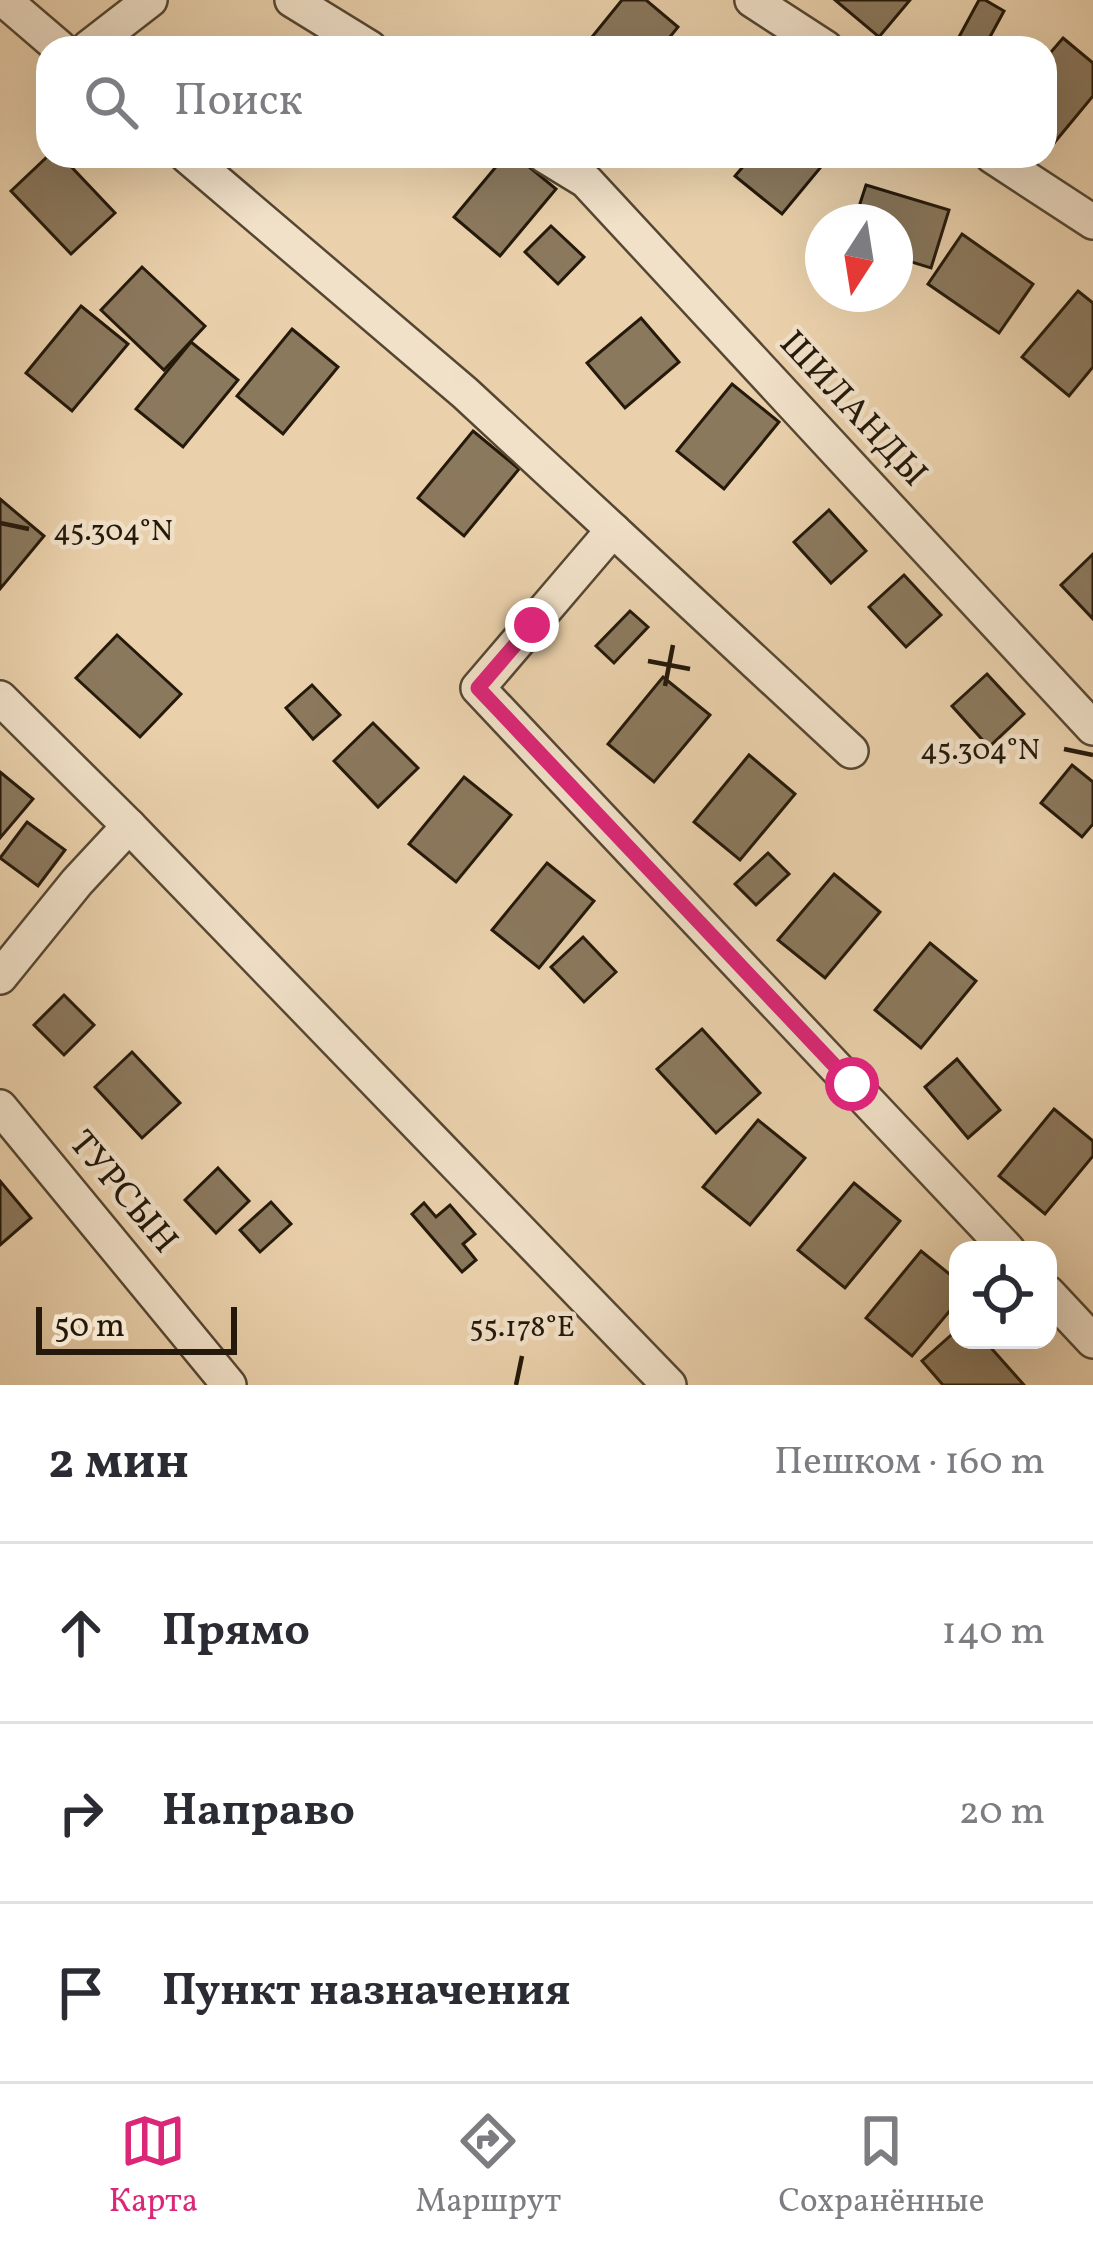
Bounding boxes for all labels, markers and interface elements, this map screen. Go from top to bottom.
search box [36,36,1057,168]
icon: search [78,69,144,135]
text: Поиск [174,71,303,134]
north arrow [805,204,913,312]
street label: ШИЛАНДЫ [767,321,937,499]
text: 45.304°N [53,511,173,553]
route end [505,598,559,652]
text: 45.304°N [920,730,1040,772]
route start [825,1057,879,1111]
street label: ТУРСЫН [56,1121,188,1265]
map controls [949,1241,1057,1349]
button: locate [949,1241,1057,1349]
scale bar [36,1301,237,1354]
text: 50 m [54,1305,125,1351]
text: 55.178°E [469,1307,575,1349]
text: 2 мин [48,1428,189,1499]
text: Пешком · 160 m [774,1436,1045,1490]
icon: ahead [48,1600,114,1666]
text: Прямо [162,1601,310,1664]
text: 140 m [942,1606,1045,1660]
icon: right [48,1780,114,1846]
text: Направо [162,1781,355,1844]
text: 20 m [959,1786,1045,1840]
icon: arrive [48,1960,114,2026]
text: Пункт назначения [162,1961,571,2024]
tab: Карта [109,2108,198,2226]
tab: Маршрут [416,2108,561,2226]
tab: Сохранённые [778,2108,984,2226]

